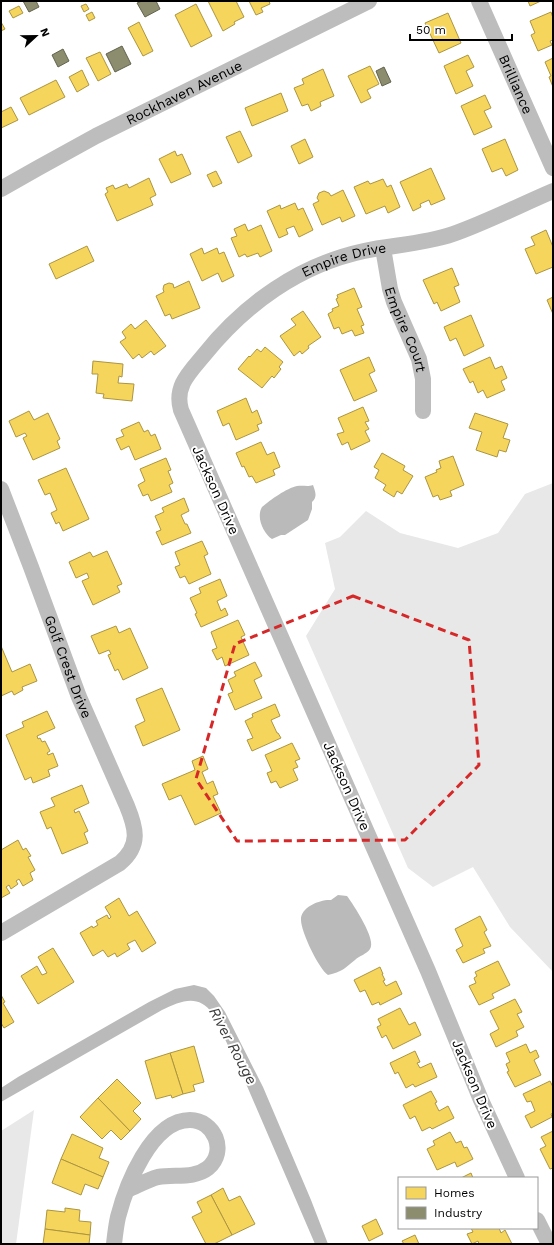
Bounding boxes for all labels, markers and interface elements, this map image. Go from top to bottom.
north arrow [16,16,56,56]
scale bar [410,16,512,42]
text: 50 m [416,23,446,37]
text: N [37,26,52,39]
street label: Brilliance [496,52,536,116]
street label: Rockhaven Avenue [123,57,245,128]
street label: Empire Drive [299,239,387,280]
street label: Empire Court [382,285,429,373]
street label: Jackson Drive [189,443,243,537]
street label: Golf Crest Drive [42,613,95,721]
street label: Jackson Drive [320,739,374,833]
water label: River Rouge [205,1004,261,1088]
street label: Jackson Drive [449,1037,501,1131]
legend [398,1177,538,1229]
text: Homes [434,1186,475,1200]
text: Industry [434,1206,483,1220]

